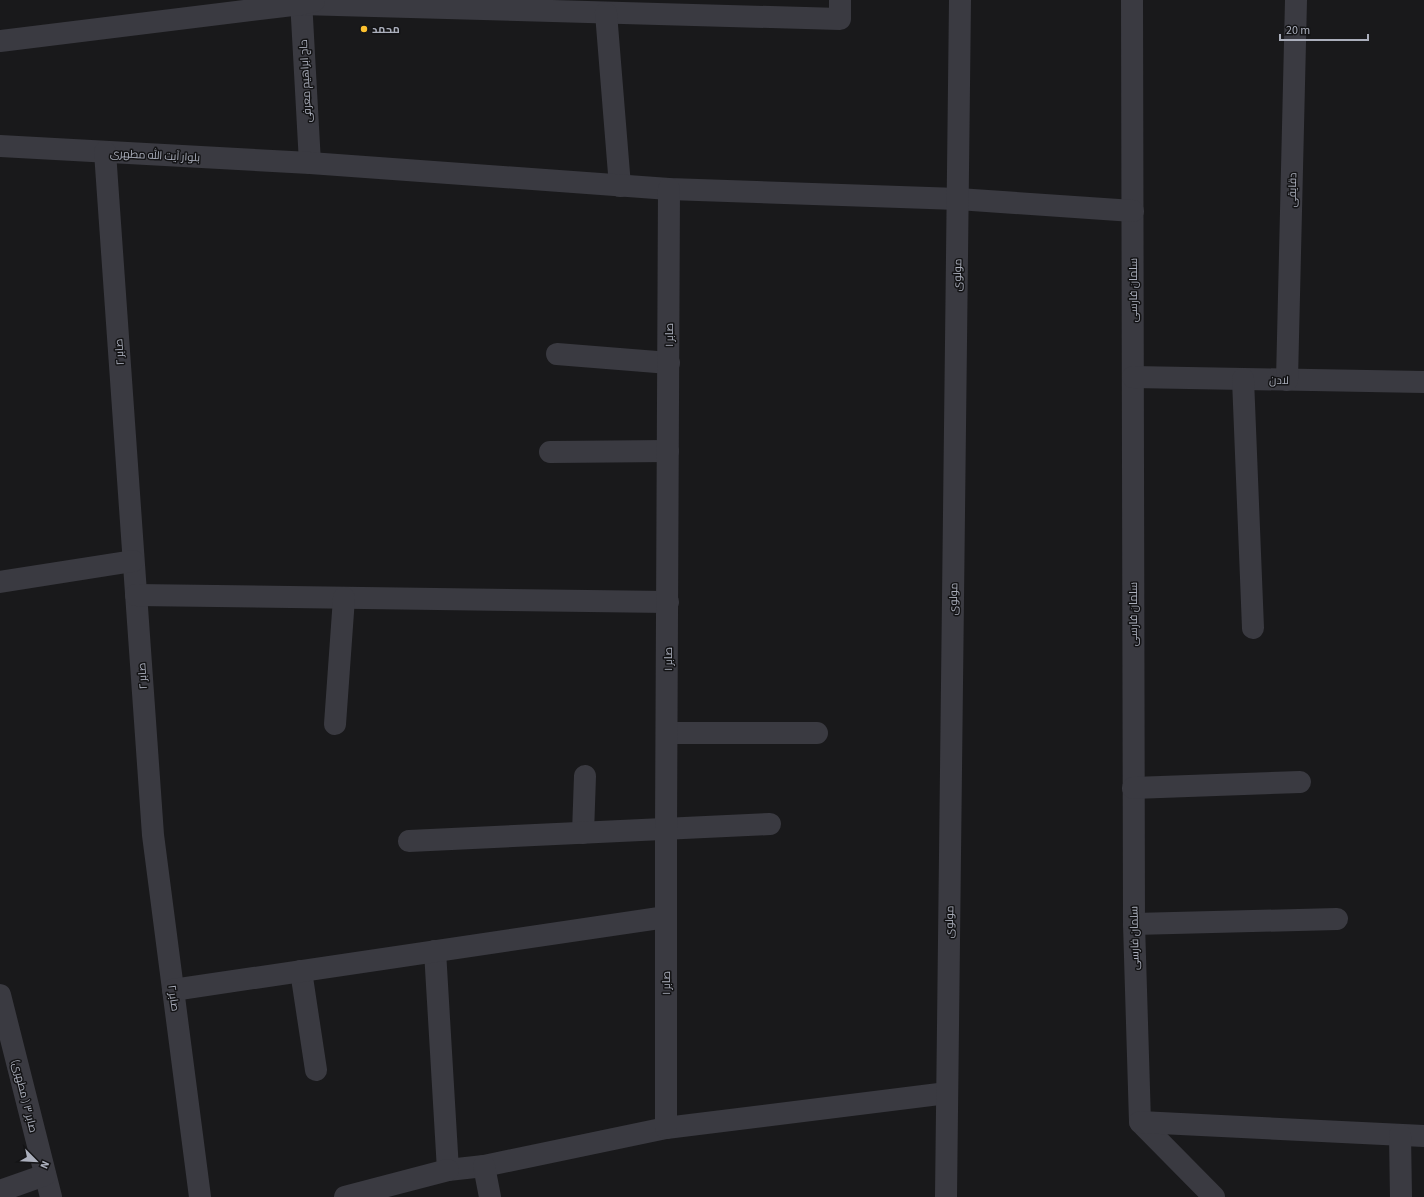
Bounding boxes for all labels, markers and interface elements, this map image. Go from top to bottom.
scale bar [1280,16,1368,42]
place label: محمد [372,22,400,37]
text: 20 m [1286,22,1310,39]
marker: محمد [359,24,369,34]
street label: حاج ابراهیم معرفی [296,39,315,123]
street label: بلوار آیت الله مطهری [110,145,201,165]
street label: دقایقی [1285,172,1300,208]
street label: سلمان فارسی [1126,258,1141,322]
street label: مولوی [950,259,965,291]
street label: صابر ۱ [662,323,677,347]
street label: صابر ۲ [111,338,128,366]
street label: لادن [1269,373,1289,388]
street label: سلمان فارسی [1126,582,1141,646]
street label: مولوی [946,583,961,615]
street label: صابر ۱ [661,647,676,671]
street label: صابر ۲ [134,662,151,690]
street label: مولوی [942,906,957,938]
street label: سلمان فارسی [1126,906,1143,970]
street label: صابر ۱ [659,971,674,995]
street label: صابر ۲ [164,984,183,1012]
street label: صابر ۳ ( مطهری) [8,1058,41,1134]
north arrow [16,1141,56,1181]
text: N [36,1158,53,1171]

